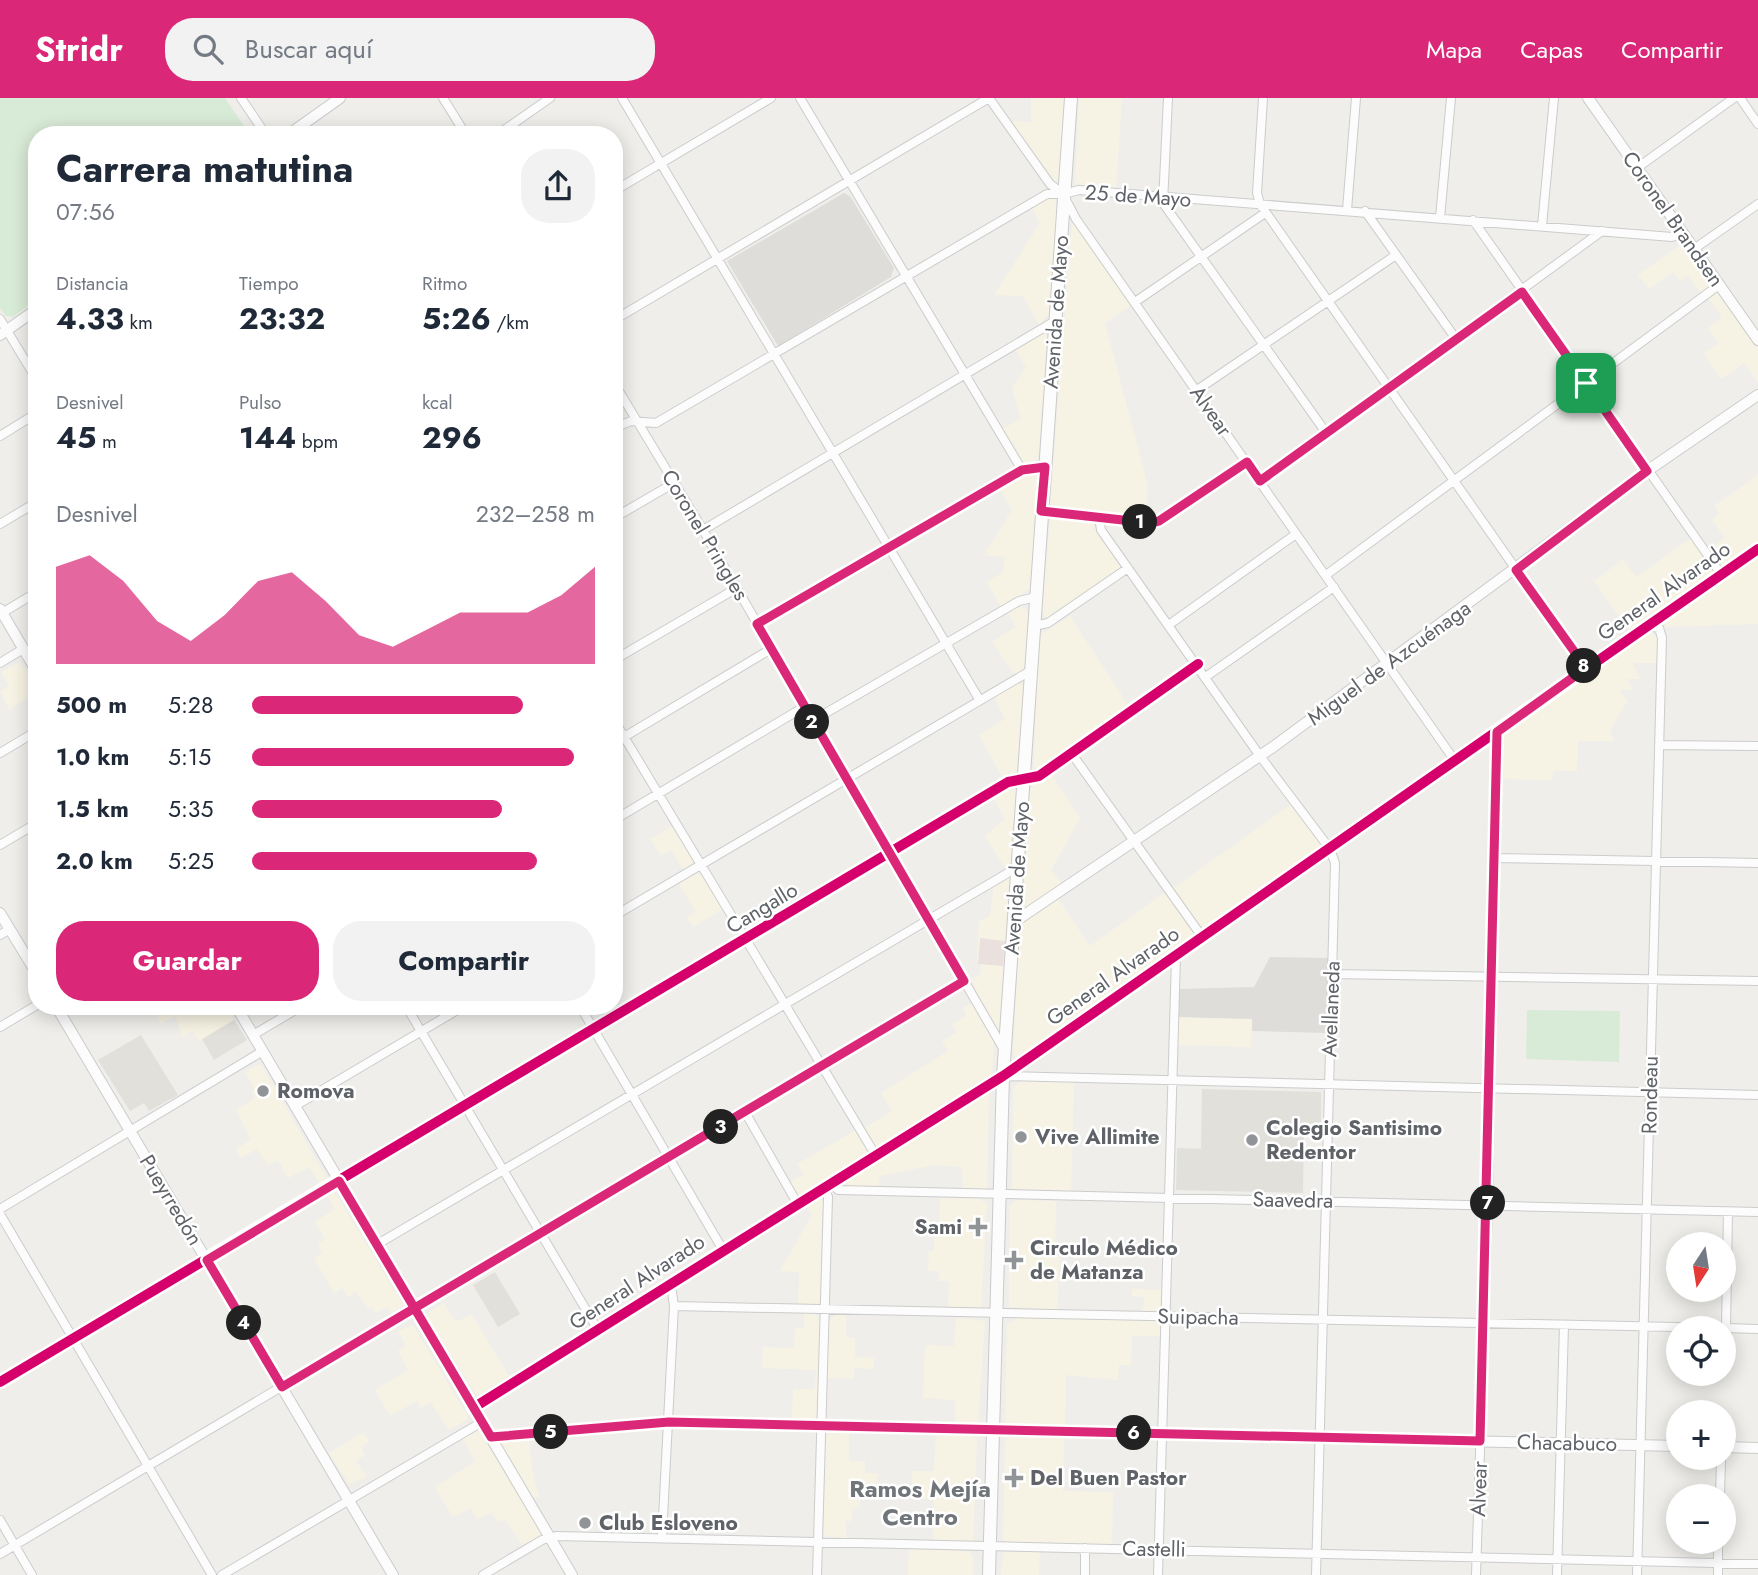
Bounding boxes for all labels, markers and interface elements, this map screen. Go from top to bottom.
search box [165,18,655,81]
text: Stridr [35,26,123,73]
icon: search [189,30,227,68]
text: Buscar aquí [245,30,373,68]
text: Mapa [1426,32,1482,67]
text: Capas [1520,32,1583,67]
text: Compartir [1621,32,1723,67]
text: Carrera matutina [56,141,354,196]
street label: Coronel Brandsen [1615,145,1731,293]
button: share [521,149,595,223]
street label: 25 de Mayo [1084,177,1192,215]
text: 07:56 [56,195,115,229]
street label: Avenida de Mayo [1036,234,1076,390]
text: Distancia [56,270,128,297]
text: Tiempo [239,270,299,297]
text: Ritmo [422,270,467,297]
text: 4.33 [56,297,124,340]
text: 23:32 [239,297,325,340]
text: 5:26 [422,297,491,340]
text: km [124,309,153,336]
text: /km [491,309,529,336]
pin [1556,353,1616,413]
icon: arrive [1567,364,1605,402]
street label: Alvear [1183,380,1240,443]
text: Desnivel [56,389,124,416]
text: Pulso [239,389,281,416]
text: kcal [422,389,453,416]
text: 45 [56,416,96,459]
text: 144 [239,416,296,459]
text: 296 [422,416,482,459]
text: m [96,428,117,455]
text: bpm [296,428,338,455]
street label: Coronel Pringles [654,464,756,606]
text: Desnivel [56,497,138,531]
text: 232–258 m [476,497,595,531]
pin: 1 [1122,504,1158,540]
text: 1 [1135,508,1144,535]
street label: General Alvarado [1591,534,1737,648]
street label: Miguel de Azcuénaga [1301,593,1477,733]
pin: 8 [1566,648,1602,684]
text: 8 [1578,652,1589,679]
text: 500 m [56,688,127,722]
text: 5:28 [168,688,214,722]
pin: 2 [794,704,830,740]
text: 2 [805,708,818,735]
text: 1.0 km [56,740,129,774]
text: 5:15 [168,740,211,774]
text: 1.5 km [56,792,129,826]
text: 5:35 [168,792,213,826]
street label: Avenida de Mayo [997,800,1037,956]
text: 2.0 km [56,844,133,878]
text: 5:25 [168,844,214,878]
street label: Cangallo [721,875,803,941]
street label: General Alvarado [1040,919,1186,1033]
button: Guardar [56,921,319,1001]
button: Compartir [333,921,595,1001]
street label: Avellaneda [1314,960,1348,1058]
street label: Rondeau [1634,1056,1666,1134]
place label: Romova [277,1076,355,1106]
marker: Romova [255,1083,271,1099]
pin: 3 [704,1110,738,1144]
text: 3 [715,1113,726,1140]
place label: Colegio Santisimo Redentor [1266,1113,1442,1167]
place label: Vive Allimite [1034,1122,1160,1152]
marker: Vive Allimite [1013,1129,1029,1145]
marker: Colegio Santisimo Redentor [1244,1132,1260,1148]
street label: Pueyrredón [132,1149,210,1251]
street label: Saavedra [1252,1184,1334,1216]
pin: 7 [1470,1186,1506,1220]
text: 7 [1482,1189,1493,1216]
place label: Sami [915,1212,962,1242]
marker: Sami [968,1217,988,1237]
street label: General Alvarado [563,1227,711,1337]
north arrow [1666,1232,1736,1302]
map controls [1666,1232,1736,1554]
place label: Circulo Médico de Matanza [1030,1233,1178,1287]
marker: Circulo Médico de Matanza [1004,1250,1024,1270]
street label: Suipacha [1157,1301,1239,1333]
pin: 4 [226,1306,262,1340]
text: 4 [237,1309,250,1336]
button: locate [1666,1316,1736,1386]
button: + [1666,1400,1736,1470]
pin: 5 [534,1414,568,1450]
pin: 6 [1116,1416,1152,1450]
text: 5 [544,1418,557,1445]
text: 6 [1127,1419,1140,1446]
street label: Chacabuco [1517,1427,1617,1459]
street label: Alvear [1463,1460,1495,1517]
place label: Del Buen Pastor [1030,1463,1187,1493]
marker: Del Buen Pastor [1004,1468,1024,1488]
district label: Ramos Mejía Centro [849,1471,991,1534]
button: − [1666,1484,1736,1554]
place label: Club Esloveno [599,1508,738,1538]
marker: Club Esloveno [577,1515,593,1531]
street label: Castelli [1122,1533,1186,1565]

